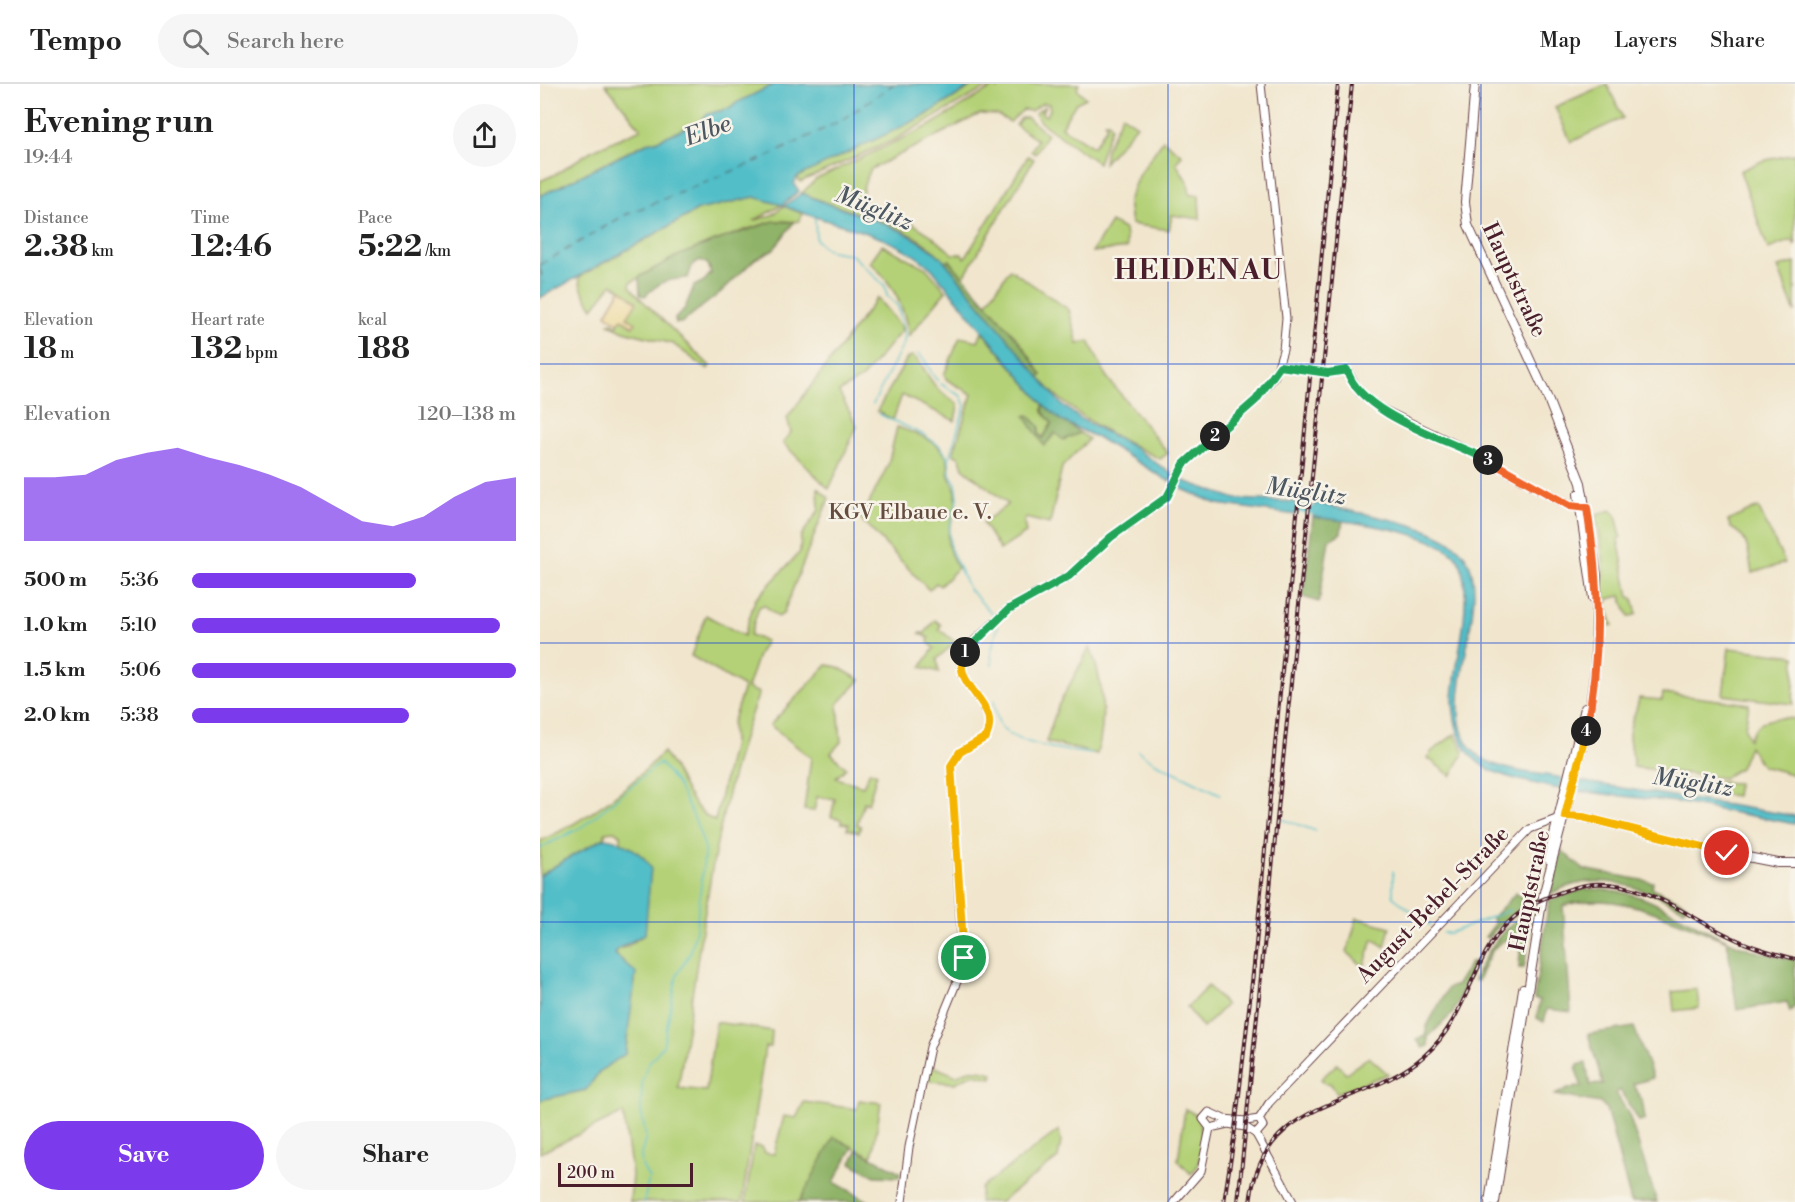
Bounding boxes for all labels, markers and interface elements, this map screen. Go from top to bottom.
search box [158,14,578,68]
text: Tempo [30,24,122,59]
icon: search [179,25,212,58]
text: Search here [227,28,344,55]
text: Map [1540,28,1581,54]
text: Layers [1614,28,1677,54]
text: Share [1710,28,1765,54]
text: Evening run [24,102,213,143]
button: share [453,104,516,167]
water label: Elbe [680,109,735,154]
text: 19:44 [24,145,73,170]
water label: Müglitz [830,180,918,238]
text: Distance [24,208,89,228]
text: Time [191,208,230,228]
text: Pace [358,208,392,228]
street label: Hauptstraße [1476,218,1552,342]
text: 2.38 [24,228,88,266]
text: 12:46 [191,228,272,266]
text: 5:22 [358,228,422,266]
text: km [88,241,114,261]
text: /km [422,241,451,261]
district label: HEIDENAU [1114,253,1284,288]
text: Elevation [24,310,93,330]
text: Heart rate [191,310,265,330]
text: kcal [358,310,387,330]
text: 18 [24,330,57,368]
text: 132 [191,330,242,368]
text: 188 [358,330,410,368]
text: m [57,343,74,363]
text: bpm [242,343,278,363]
text: Elevation [24,402,111,427]
text: 120–138 m [418,402,516,427]
pin: 2 [1200,421,1230,451]
text: 2 [1210,426,1220,446]
pin: 3 [1473,445,1503,475]
text: 3 [1483,450,1493,470]
water label: Müglitz [1263,471,1349,513]
park label: KGV Elbaue e. V. [828,499,992,526]
text: 500 m [24,568,87,593]
text: 5:36 [120,568,159,593]
text: 1.0 km [24,613,88,638]
text: 5:10 [120,613,157,638]
pin: 1 [950,637,980,667]
text: 1 [961,642,969,662]
text: 1.5 km [24,658,85,683]
text: 5:06 [120,658,161,683]
text: 2.0 km [24,703,90,728]
text: 5:38 [120,703,159,728]
pin: 4 [1571,716,1601,746]
text: 4 [1581,721,1591,741]
water label: Müglitz [1650,762,1736,804]
street label: August-Bebel-Straße [1350,821,1515,990]
pin [1701,827,1752,878]
street label: Hauptstraße [1504,828,1556,954]
icon: check [1710,836,1743,869]
pin [938,932,989,983]
icon: arrive [947,941,980,974]
button: Save [24,1121,264,1190]
button: Share [276,1121,516,1190]
scale bar [558,1160,693,1188]
text: 200 m [567,1163,615,1183]

